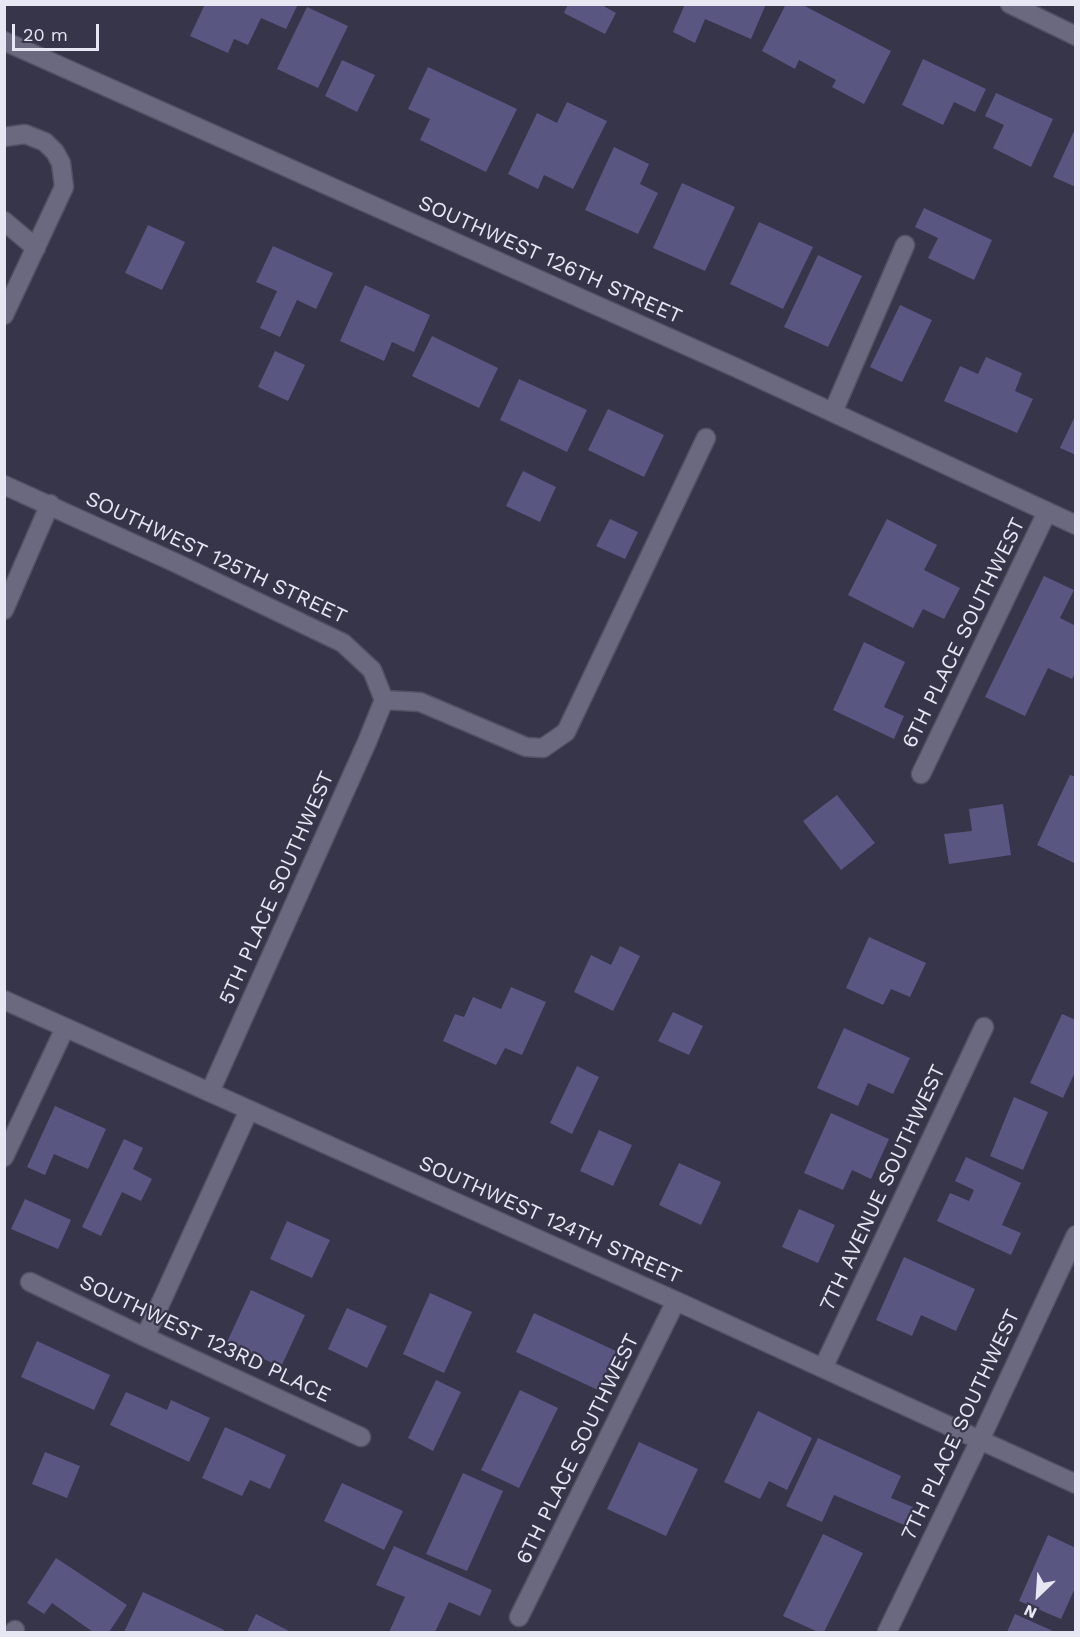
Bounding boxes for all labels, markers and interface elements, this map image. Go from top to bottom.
scale bar [15,12,102,50]
text: 20 m [23,24,68,45]
street label: SOUTHWEST 126TH STREET [414,190,686,330]
street label: SOUTHWEST 125TH STREET [81,486,351,630]
street label: 6TH PLACE SOUTHWEST [897,514,1031,752]
street label: 5TH PLACE SOUTHWEST [214,768,340,1008]
street label: 7TH AVENUE SOUTHWEST [815,1061,951,1315]
street label: SOUTHWEST 124TH STREET [415,1151,685,1289]
street label: SOUTHWEST 123RD PLACE [76,1270,334,1408]
street label: 7TH PLACE SOUTHWEST [896,1305,1026,1545]
street label: 6TH PLACE SOUTHWEST [511,1330,645,1568]
north arrow [1008,1565,1068,1625]
text: N [1021,1601,1040,1623]

